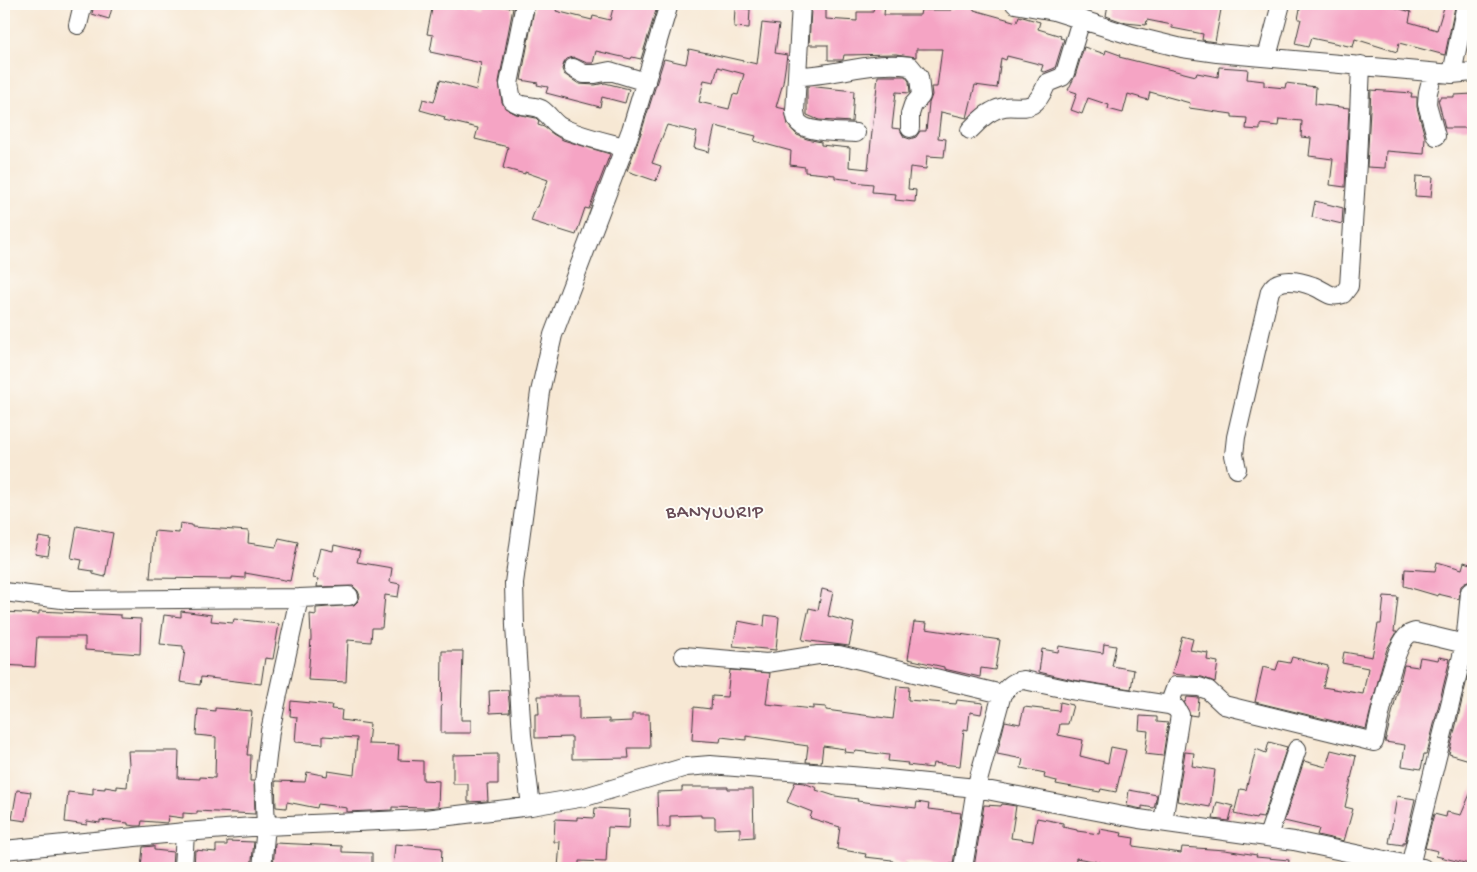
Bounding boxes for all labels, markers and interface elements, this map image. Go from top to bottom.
district label: BANYUURIP [665,502,764,525]

